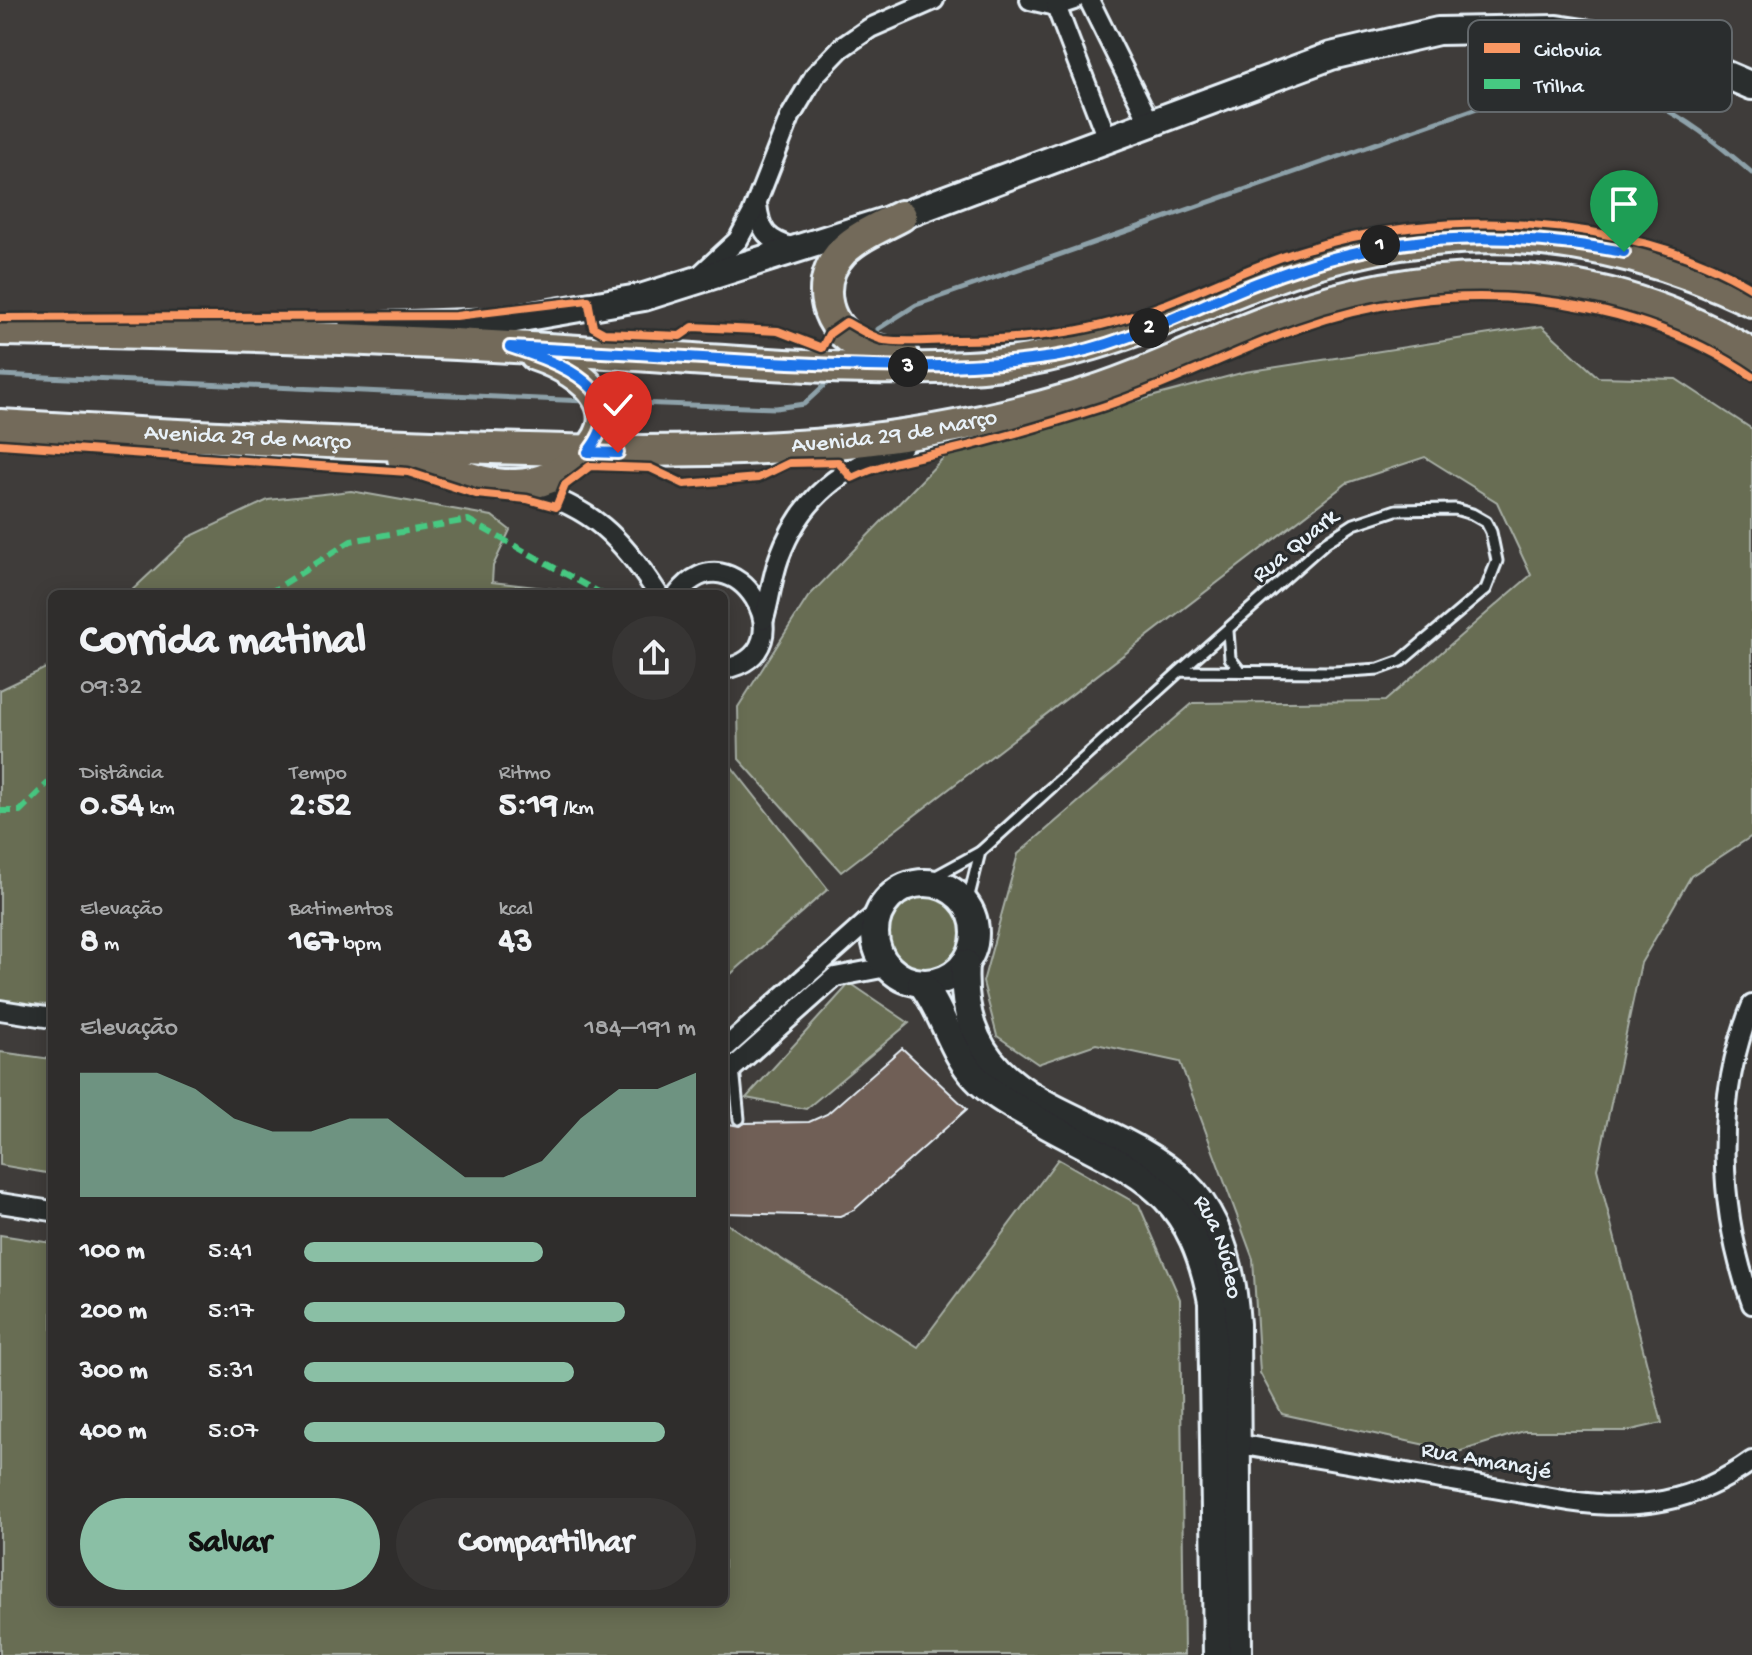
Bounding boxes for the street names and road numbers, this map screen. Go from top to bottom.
street label: Avenida 29 de Março [791,403,1000,461]
street label: Avenida 29 de Março [143,419,352,457]
street label: Rua Quark [1247,502,1347,591]
street label: Rua Núcleo [1186,1190,1248,1301]
street label: Rua Amanajé [1419,1436,1554,1488]

